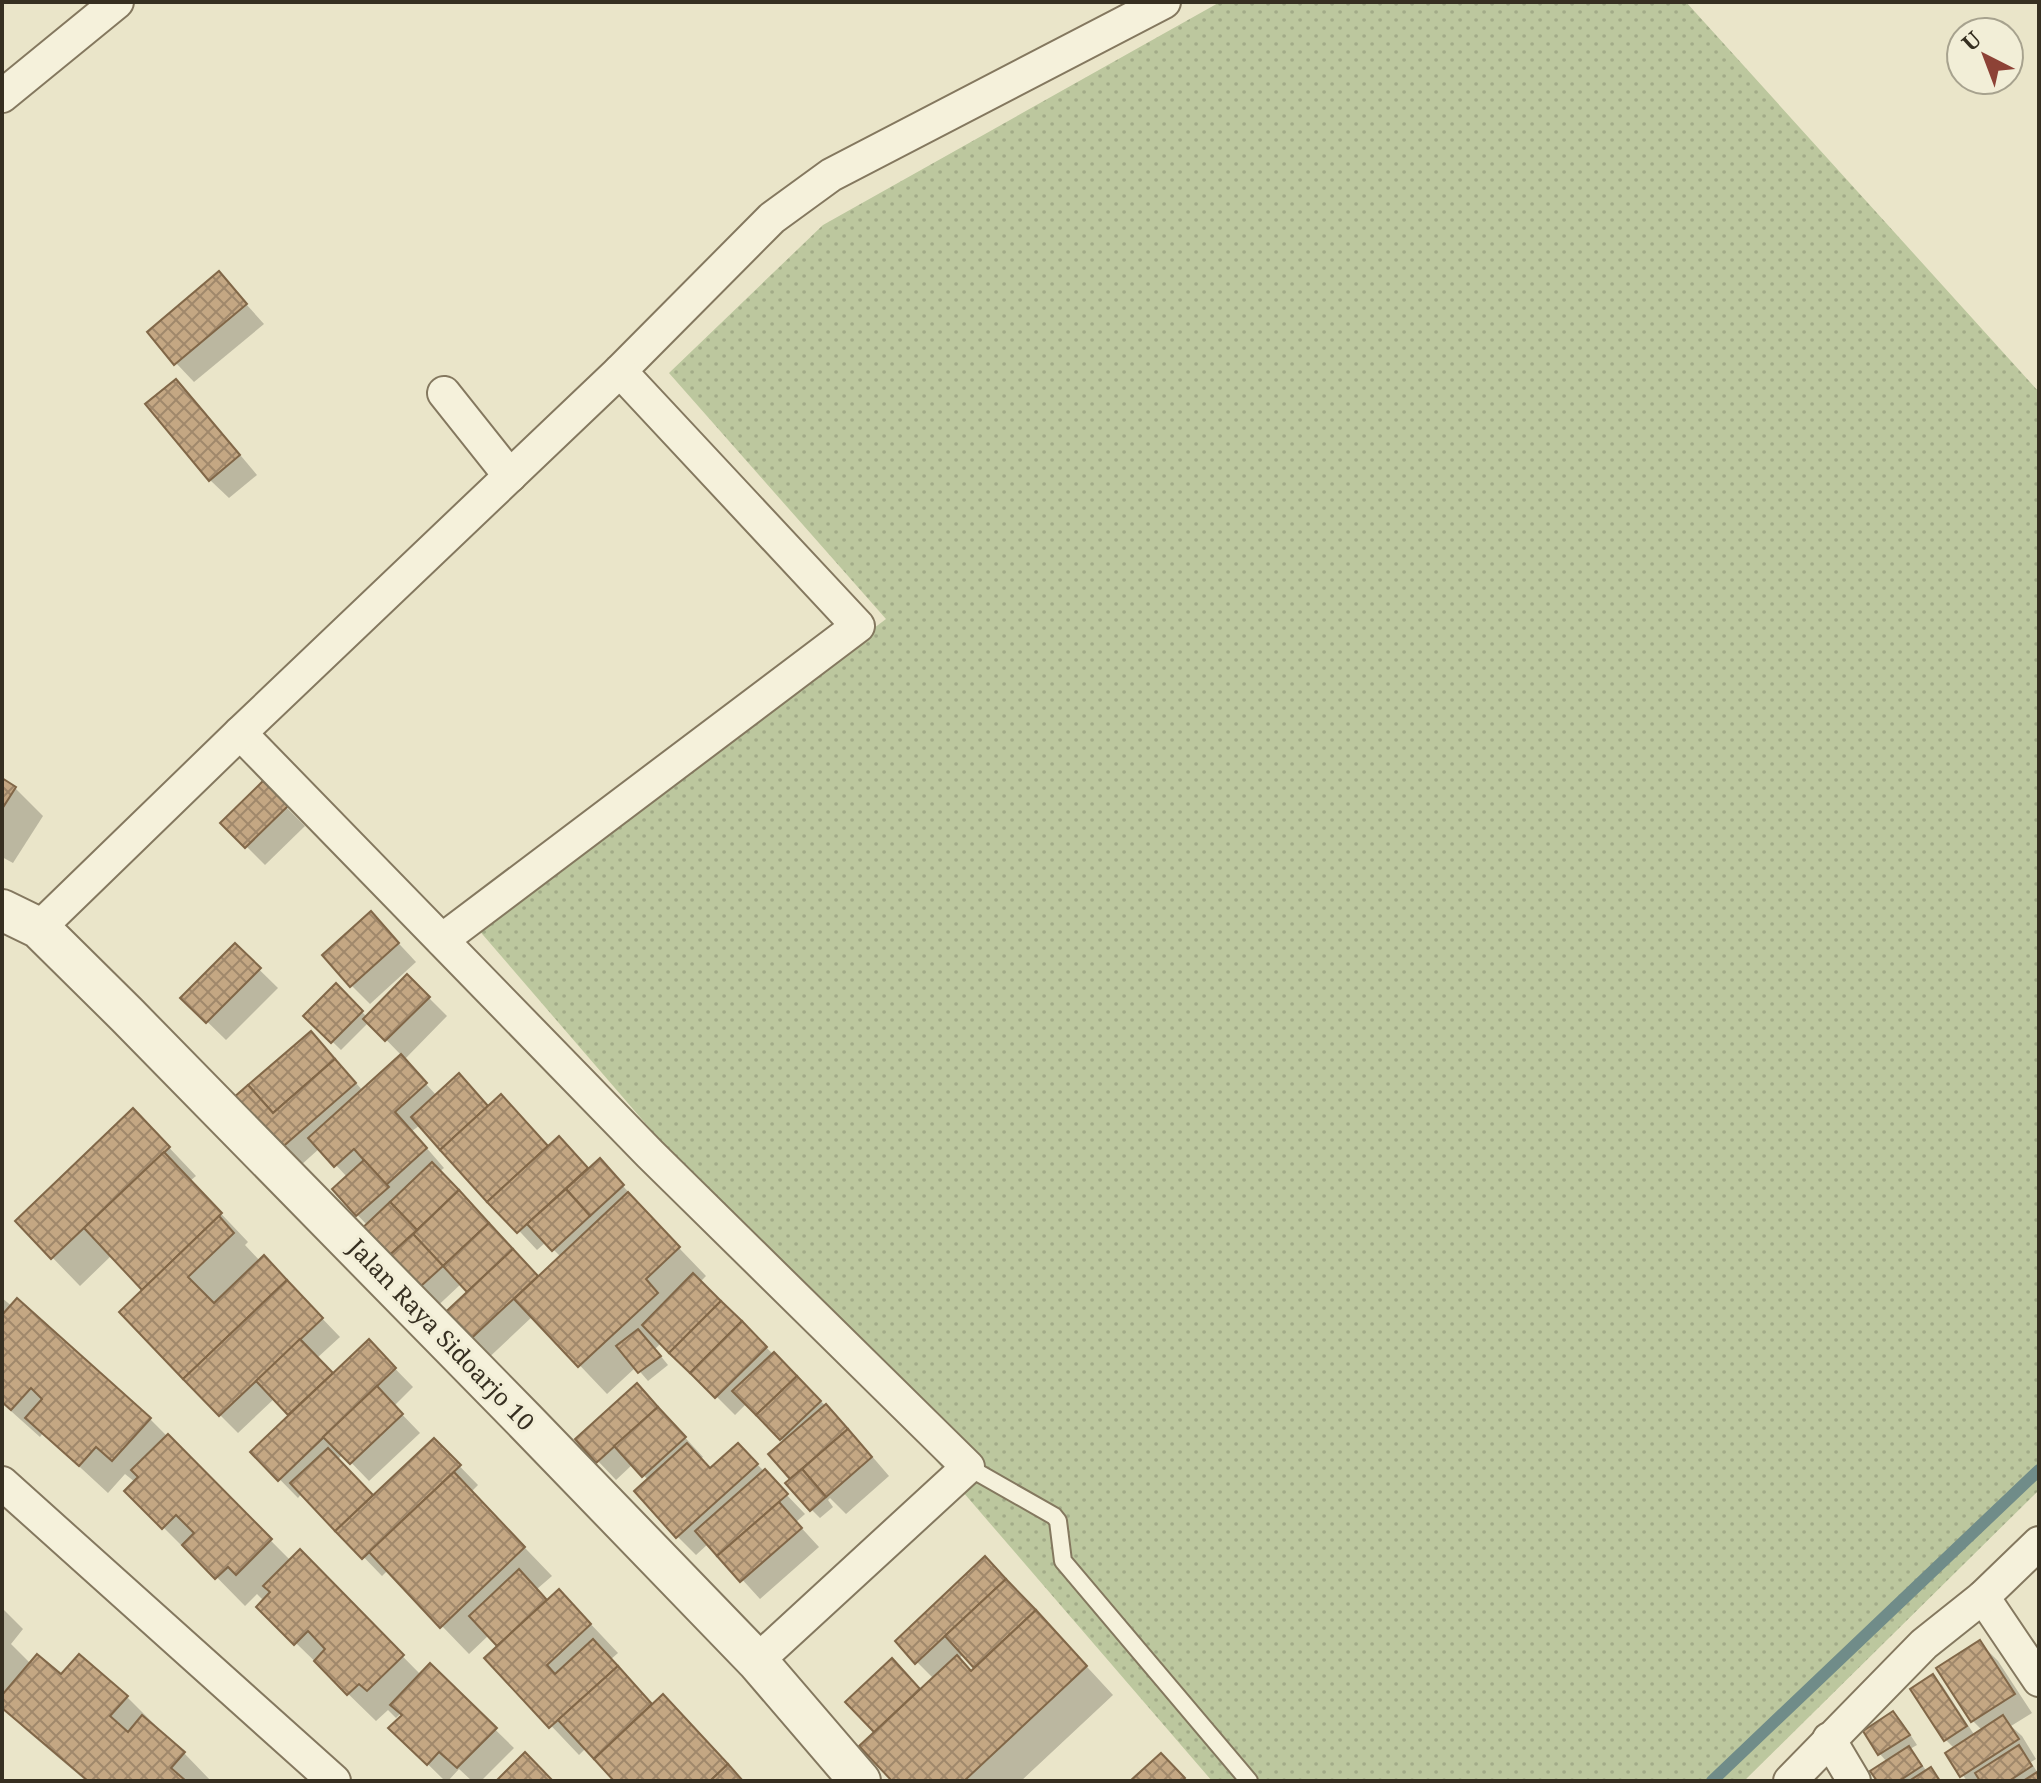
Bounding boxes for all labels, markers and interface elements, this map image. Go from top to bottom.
north arrow [1945,16,2025,96]
text: U [1955,23,1988,57]
street label: Jalan Raya Sidoarjo 10 [341,1230,543,1437]

